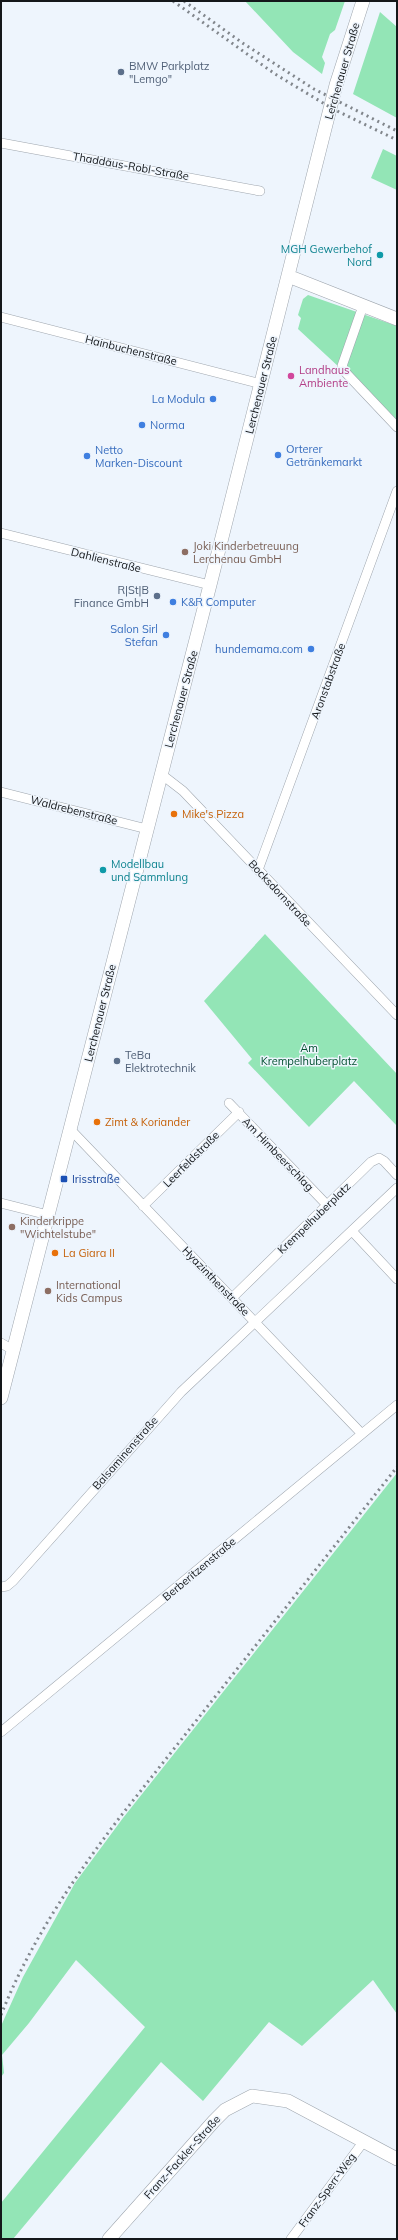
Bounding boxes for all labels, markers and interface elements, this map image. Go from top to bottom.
street label: Lerchenauer Straße [321,21,363,121]
place label: BMW Parkplatz "Lemgo" [129,59,210,86]
marker: BMW Parkplatz "Lemgo" [116,67,126,77]
street label: Thaddäus-Robl-Straße [72,149,190,183]
place label: MGH Gewerbehof Nord [281,242,372,269]
marker: MGH Gewerbehof Nord [375,250,385,260]
street label: Hainbuchenstraße [84,332,178,368]
street label: Lerchenauer Straße [242,335,280,435]
place label: Landhaus Ambiente [299,363,350,390]
marker: Landhaus Ambiente [286,371,296,381]
place label: La Modula [152,392,205,406]
marker: La Modula [208,394,218,404]
place label: Norma [150,418,185,432]
marker: Norma [137,420,147,430]
place label: Orterer Getränkemarkt [286,442,362,469]
place label: Netto Marken-Discount [95,443,182,470]
marker: Orterer Getränkemarkt [273,450,283,460]
marker: Netto Marken-Discount [82,451,92,461]
place label: Joki Kinderbetreuung Lerchenau GmbH [193,539,299,566]
street label: Dahlienstraße [70,545,142,575]
marker: Joki Kinderbetreuung Lerchenau GmbH [180,547,190,557]
place label: R|St|B Finance GmbH [74,583,149,610]
marker: R|St|B Finance GmbH [152,591,162,601]
place label: K&R Computer [181,595,256,609]
marker: K&R Computer [168,597,178,607]
place label: Salon Sirl Stefan [110,622,158,649]
marker: Salon Sirl Stefan [161,630,171,640]
street label: Aronstabstraße [308,641,348,721]
place label: hundemama.com [215,642,303,656]
marker: hundemama.com [306,644,316,654]
street label: Lerchenauer Straße [161,649,201,749]
street label: Waldrebenstraße [29,792,119,828]
place label: Mike's Pizza [182,807,244,821]
marker: Mike's Pizza [169,809,179,819]
place label: Modellbau und Sammlung [111,857,188,884]
street label: Bocksdornstraße [245,857,315,929]
marker: Modellbau und Sammlung [98,865,108,875]
street label: Lerchenauer Straße [81,963,119,1063]
park label: Am Krempelhuberplatz [261,1041,358,1068]
place label: TeBa Elektrotechnik [125,1048,196,1075]
marker: TeBa Elektrotechnik [112,1056,122,1066]
street label: Am Himbeerschlag [239,1114,317,1194]
place label: Zimt & Koriander [105,1115,190,1129]
marker: Zimt & Koriander [92,1117,102,1127]
street label: Leerfeldstraße [160,1128,222,1190]
place label: Irisstraße [72,1172,120,1186]
marker: Irisstraße [59,1174,69,1184]
street label: Krempelhuberplatz [274,1179,354,1257]
place label: Kinderkrippe "Wichtelstube" [20,1214,96,1241]
marker: Kinderkrippe "Wichtelstube" [7,1222,17,1232]
street label: Hyazinthenstraße [179,1243,253,1319]
place label: La Giara II [63,1246,115,1260]
marker: La Giara II [50,1248,60,1258]
place label: International Kids Campus [56,1278,123,1305]
marker: International Kids Campus [43,1286,53,1296]
street label: Balsaminenstraße [89,1413,161,1493]
street label: Berberitzenstraße [160,1534,238,1604]
street label: Franz-Fackler-Straße [141,2112,223,2202]
street label: Franz-Sperr-Weg [295,2150,359,2230]

